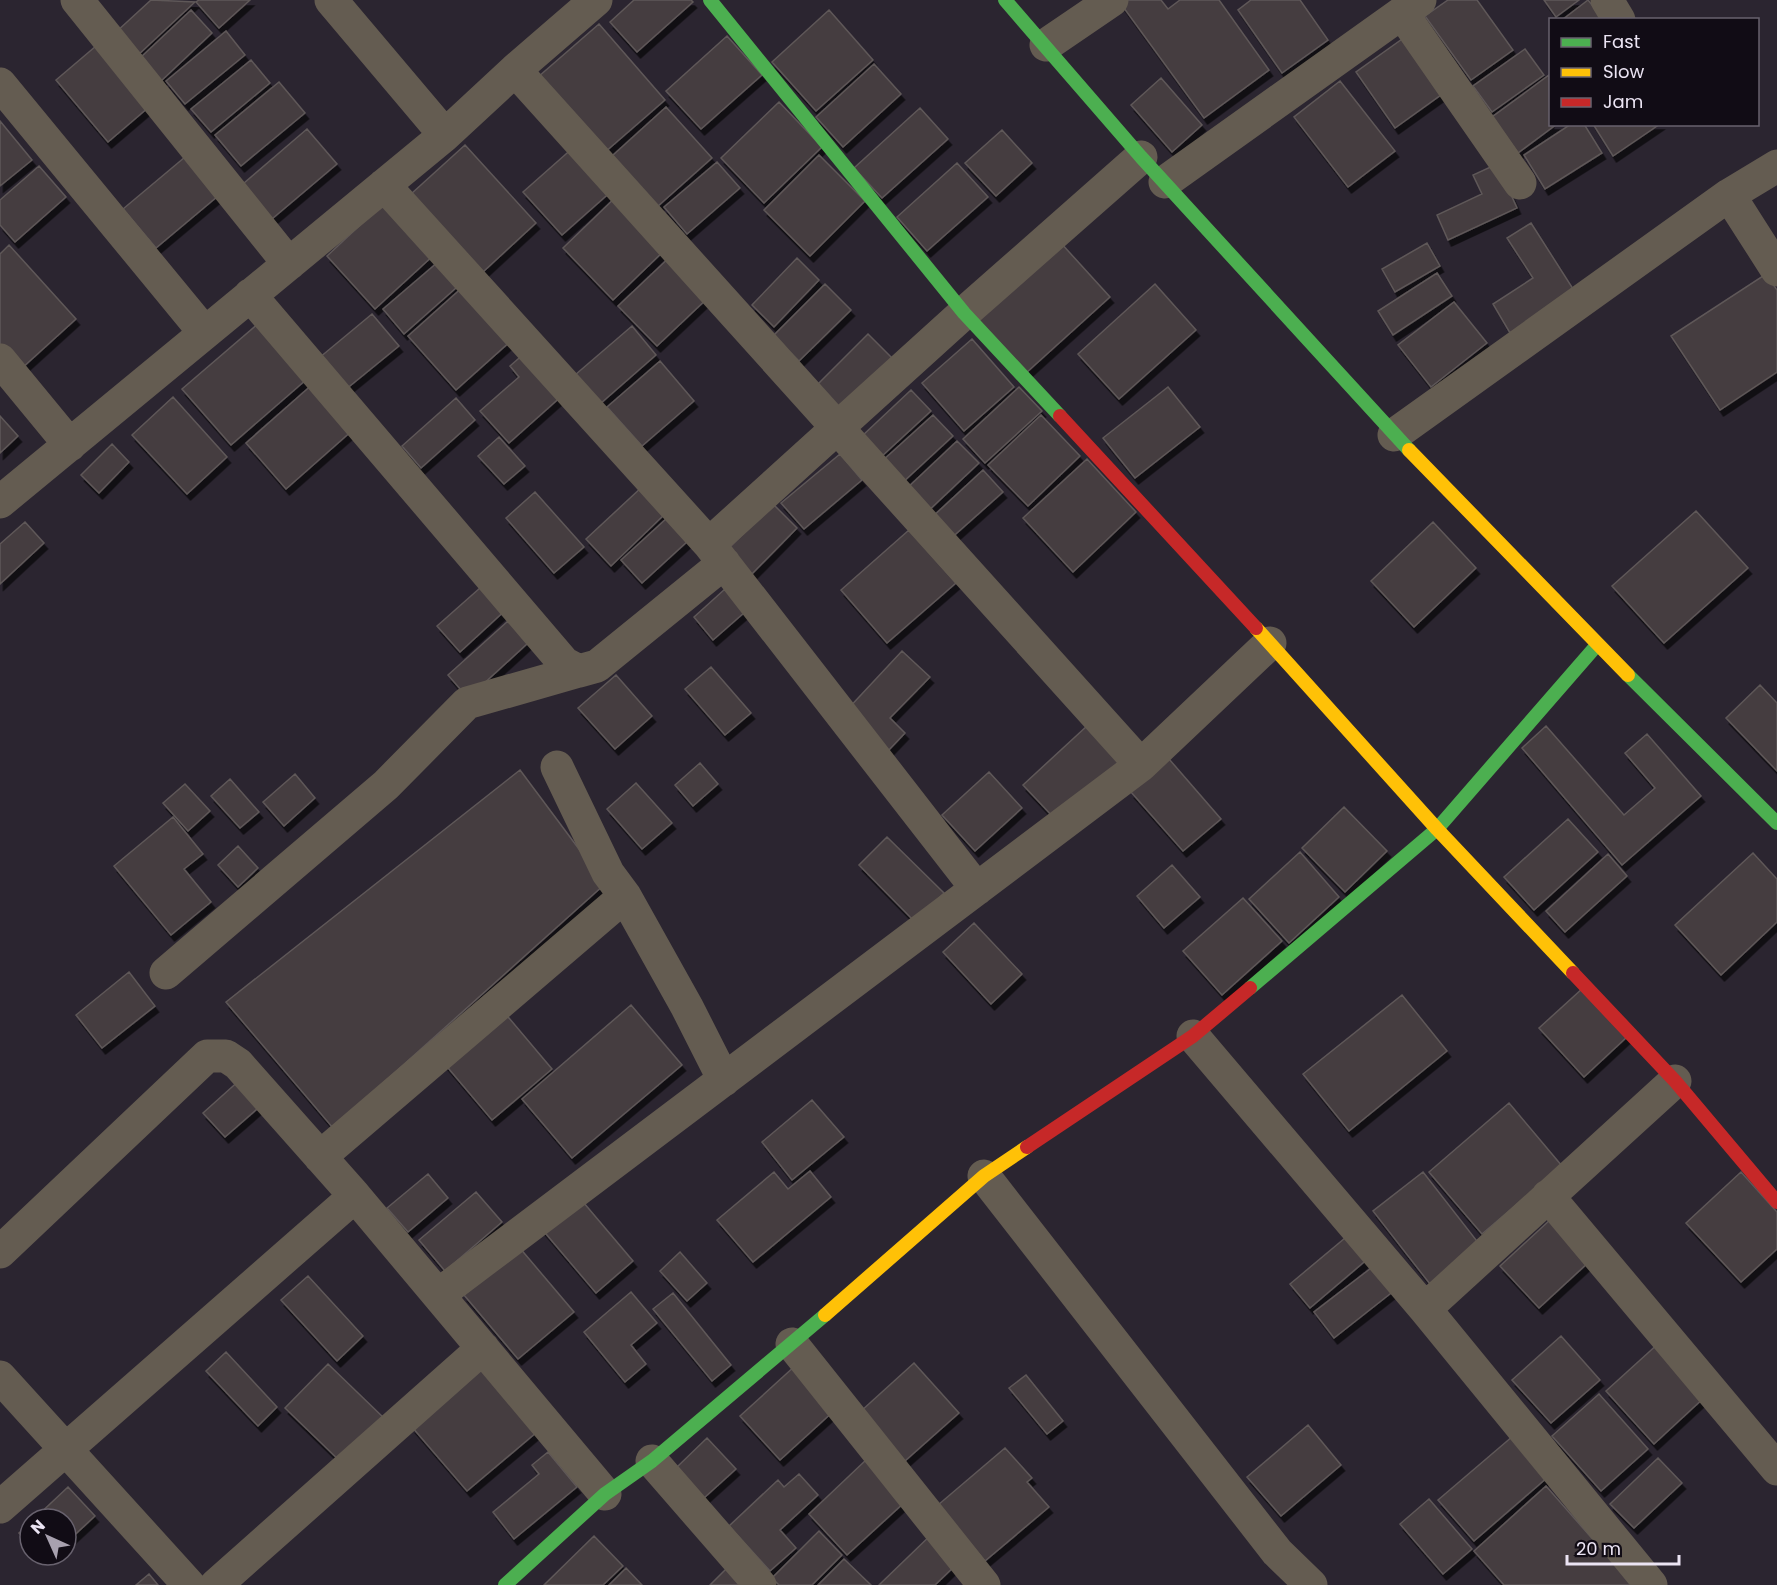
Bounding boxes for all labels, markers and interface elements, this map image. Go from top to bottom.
legend [1549,18,1759,126]
text: Fast [1603,29,1640,54]
text: Slow [1603,59,1645,84]
text: Jam [1603,89,1643,114]
north arrow [18,1507,78,1567]
text: N [25,1514,50,1539]
scale bar [1567,1528,1680,1566]
text: 20 m [1576,1536,1621,1561]

